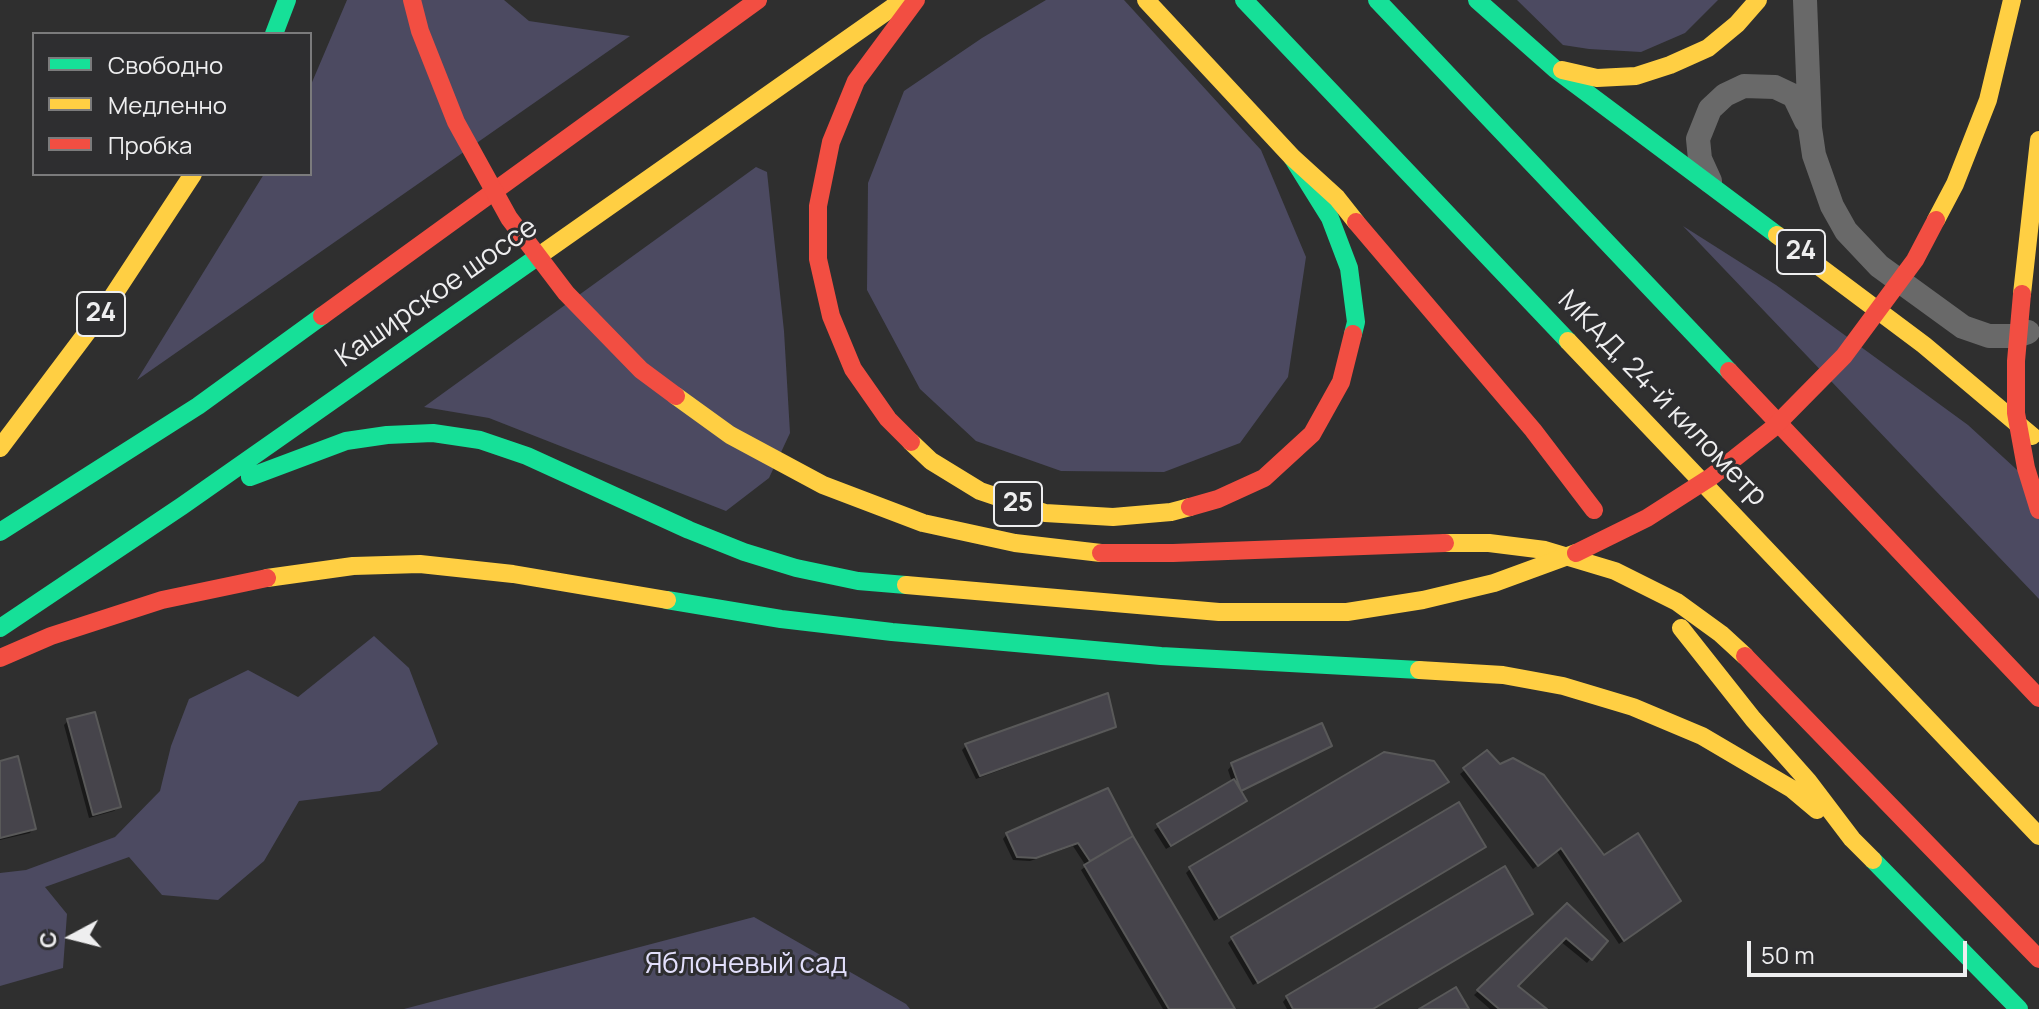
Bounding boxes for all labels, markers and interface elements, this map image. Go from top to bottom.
legend [32,32,312,176]
text: Свободно [108,48,223,81]
text: Медленно [108,88,227,121]
text: Пробка [108,128,192,161]
street label: Каширское шоссе [330,211,544,375]
road number: 24 [1777,230,1825,274]
street label: МКАД, 24-й километр [1550,284,1774,514]
road number: 24 [77,292,125,336]
road number: 25 [994,482,1042,526]
north arrow [32,897,112,977]
scale bar [1751,925,1971,975]
text: С [32,930,64,950]
text: 50 m [1761,938,1815,971]
park label: Яблоневый сад [645,948,847,982]

